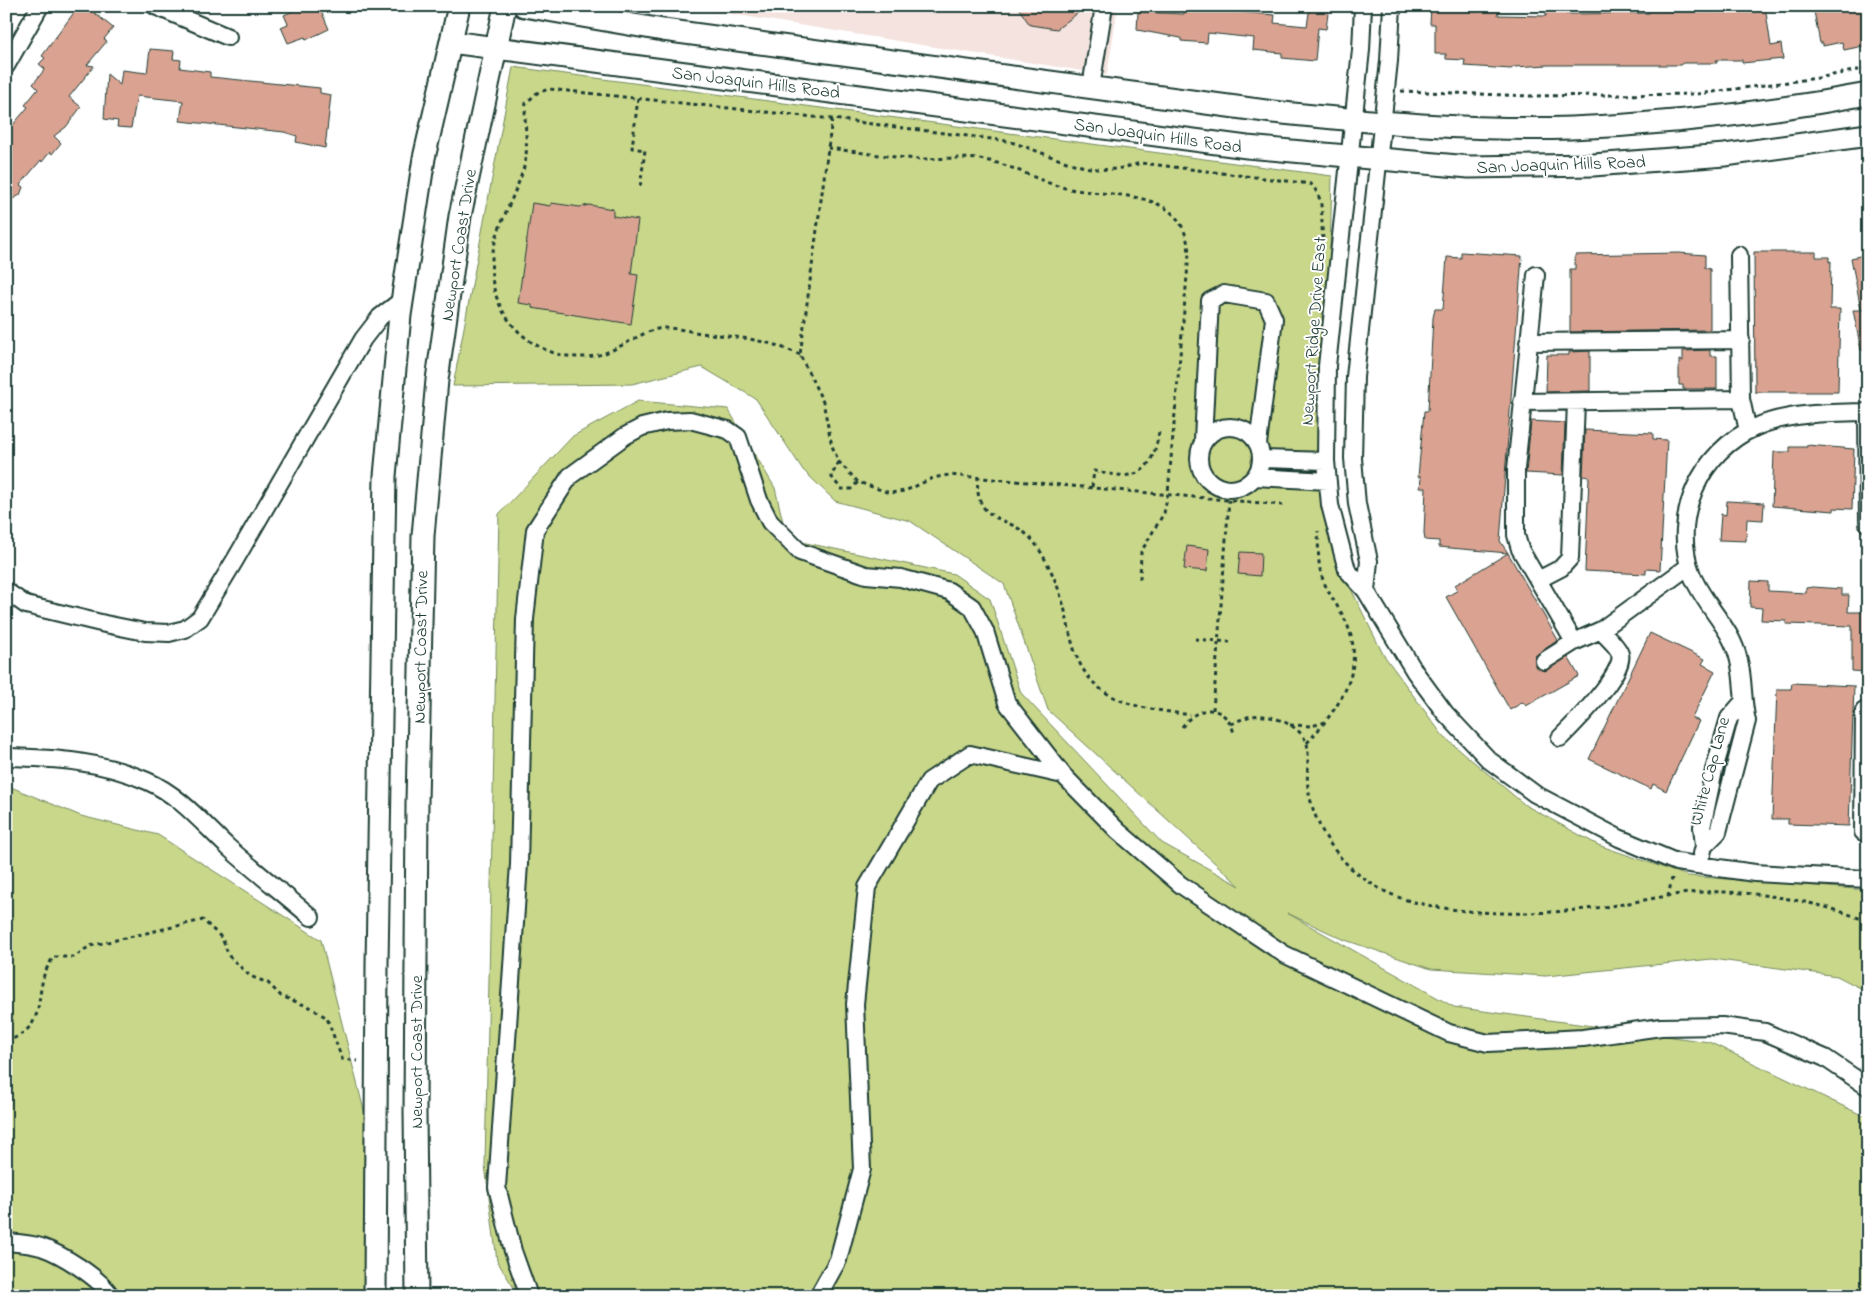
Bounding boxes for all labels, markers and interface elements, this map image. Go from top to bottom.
street label: San Joaquin Hills Road [670,61,841,107]
street label: San Joaquin Hills Road [1072,112,1243,162]
street label: San Joaquin Hills Road [1476,150,1646,182]
street label: Newport Coast Drive [435,167,485,323]
street label: Newport Ridge Drive East [1295,236,1336,426]
street label: Newport Coast Drive [408,569,436,724]
street label: White Cap Lane [1684,713,1738,829]
street label: Newport Coast Drive [405,974,431,1129]

